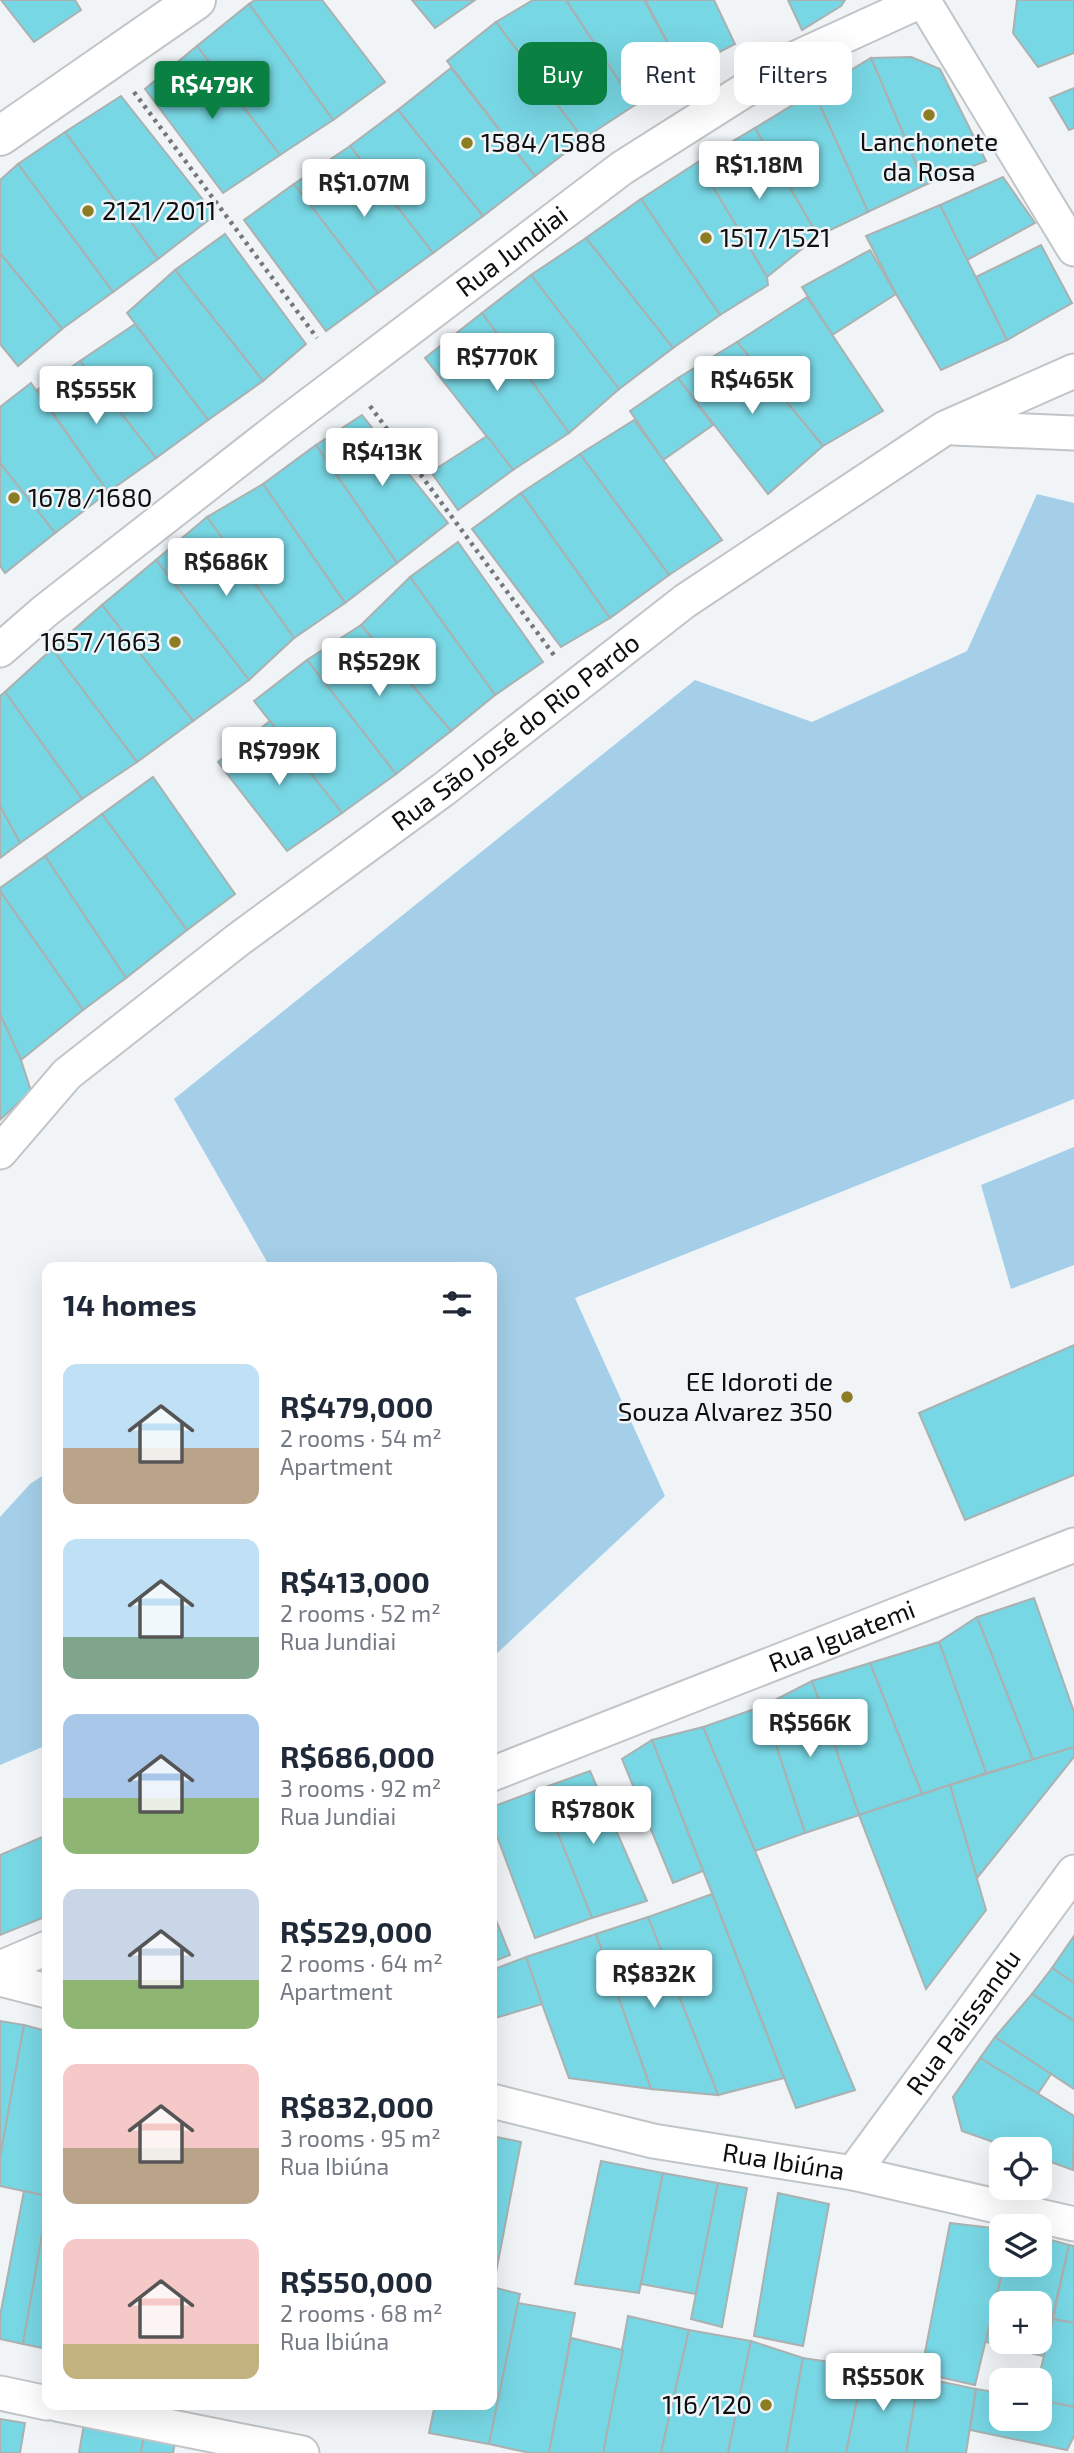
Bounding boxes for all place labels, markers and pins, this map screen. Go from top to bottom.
pin: R$479K [155,61,269,121]
marker: Lanchonete da Rosa [921,107,937,123]
place label: Lanchonete da Rosa [860,125,998,186]
place label: 1584/1588 [481,126,606,157]
marker: 1584/1588 [459,135,475,151]
pin: R$1.18M [694,142,824,201]
pin: R$1.07M [299,160,429,219]
place label: 2121/2011 [102,194,216,225]
marker: 2121/2011 [80,203,96,219]
place label: 1517/1521 [720,221,831,252]
marker: 1517/1521 [698,230,714,246]
pin: R$770K [440,334,554,393]
pin: R$465K [695,356,809,416]
pin: R$555K [39,366,153,426]
pin: R$413K [325,428,439,488]
place label: 1678/1680 [28,481,152,512]
marker: 1678/1680 [6,490,22,506]
pin: R$686K [169,538,283,598]
place label: 1657/1663 [41,625,161,656]
marker: 1657/1663 [167,634,183,650]
pin: R$529K [322,638,436,698]
pin: R$799K [222,728,336,787]
place label: EE Idoroti de Souza Alvarez 350 [618,1365,833,1426]
marker: EE Idoroti de Souza Alvarez 350 [839,1389,855,1405]
pin: R$566K [753,1700,867,1759]
pin: R$780K [536,1786,650,1846]
pin: R$832K [597,1951,711,2010]
pin: R$550K [826,2354,940,2413]
place label: 116/120 [662,2388,752,2419]
marker: 116/120 [758,2397,774,2413]

